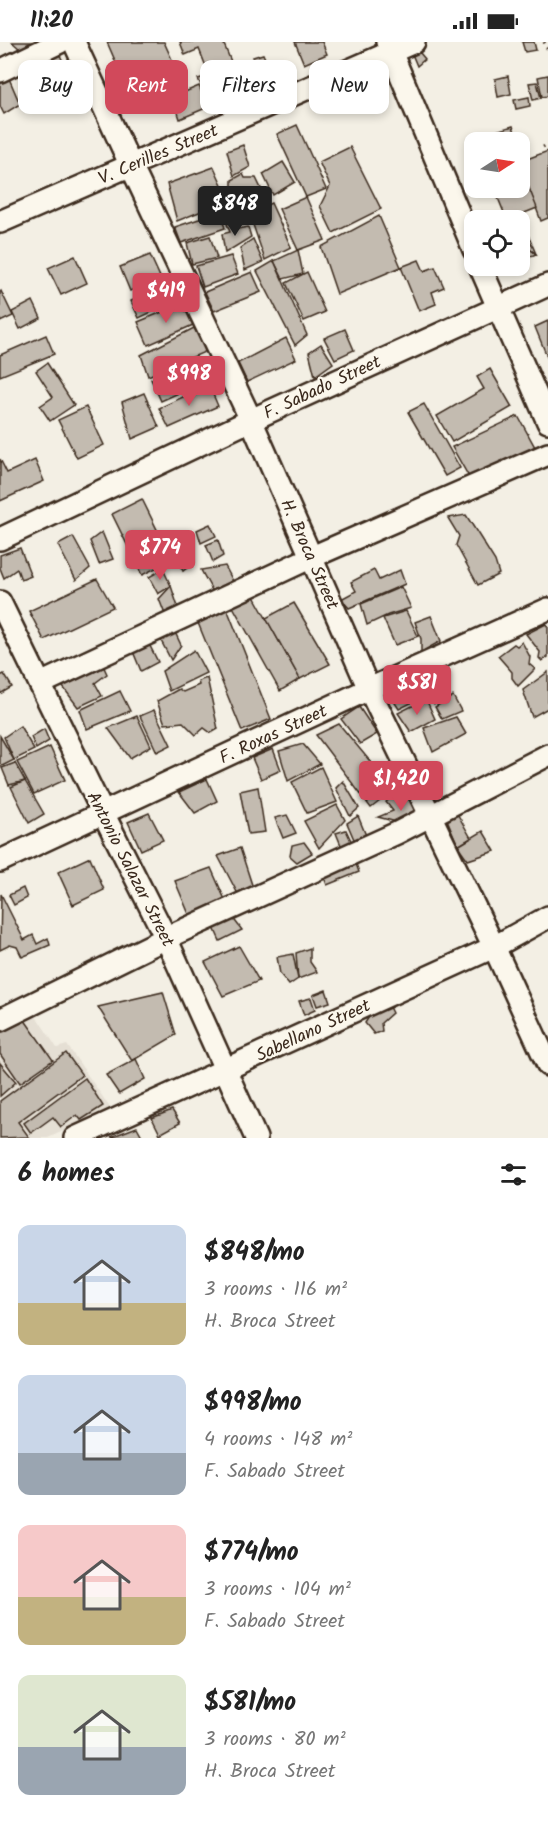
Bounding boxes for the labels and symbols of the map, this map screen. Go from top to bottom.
street label: V. Cerilles Street [94,117,224,194]
north arrow [464,132,530,198]
pin: $848 [199,186,271,237]
pin: $419 [130,273,202,324]
street label: F. Sabado Street [259,348,387,428]
pin: $998 [153,356,225,407]
street label: H. Broca Street [271,495,346,616]
pin: $774 [124,530,196,581]
pin: $581 [381,665,453,716]
street label: F. Roxas Street [215,697,333,773]
pin: $1,420 [352,761,450,812]
street label: Antonio Salazar Street [78,787,182,953]
street label: Sabellano Street [252,992,377,1071]

